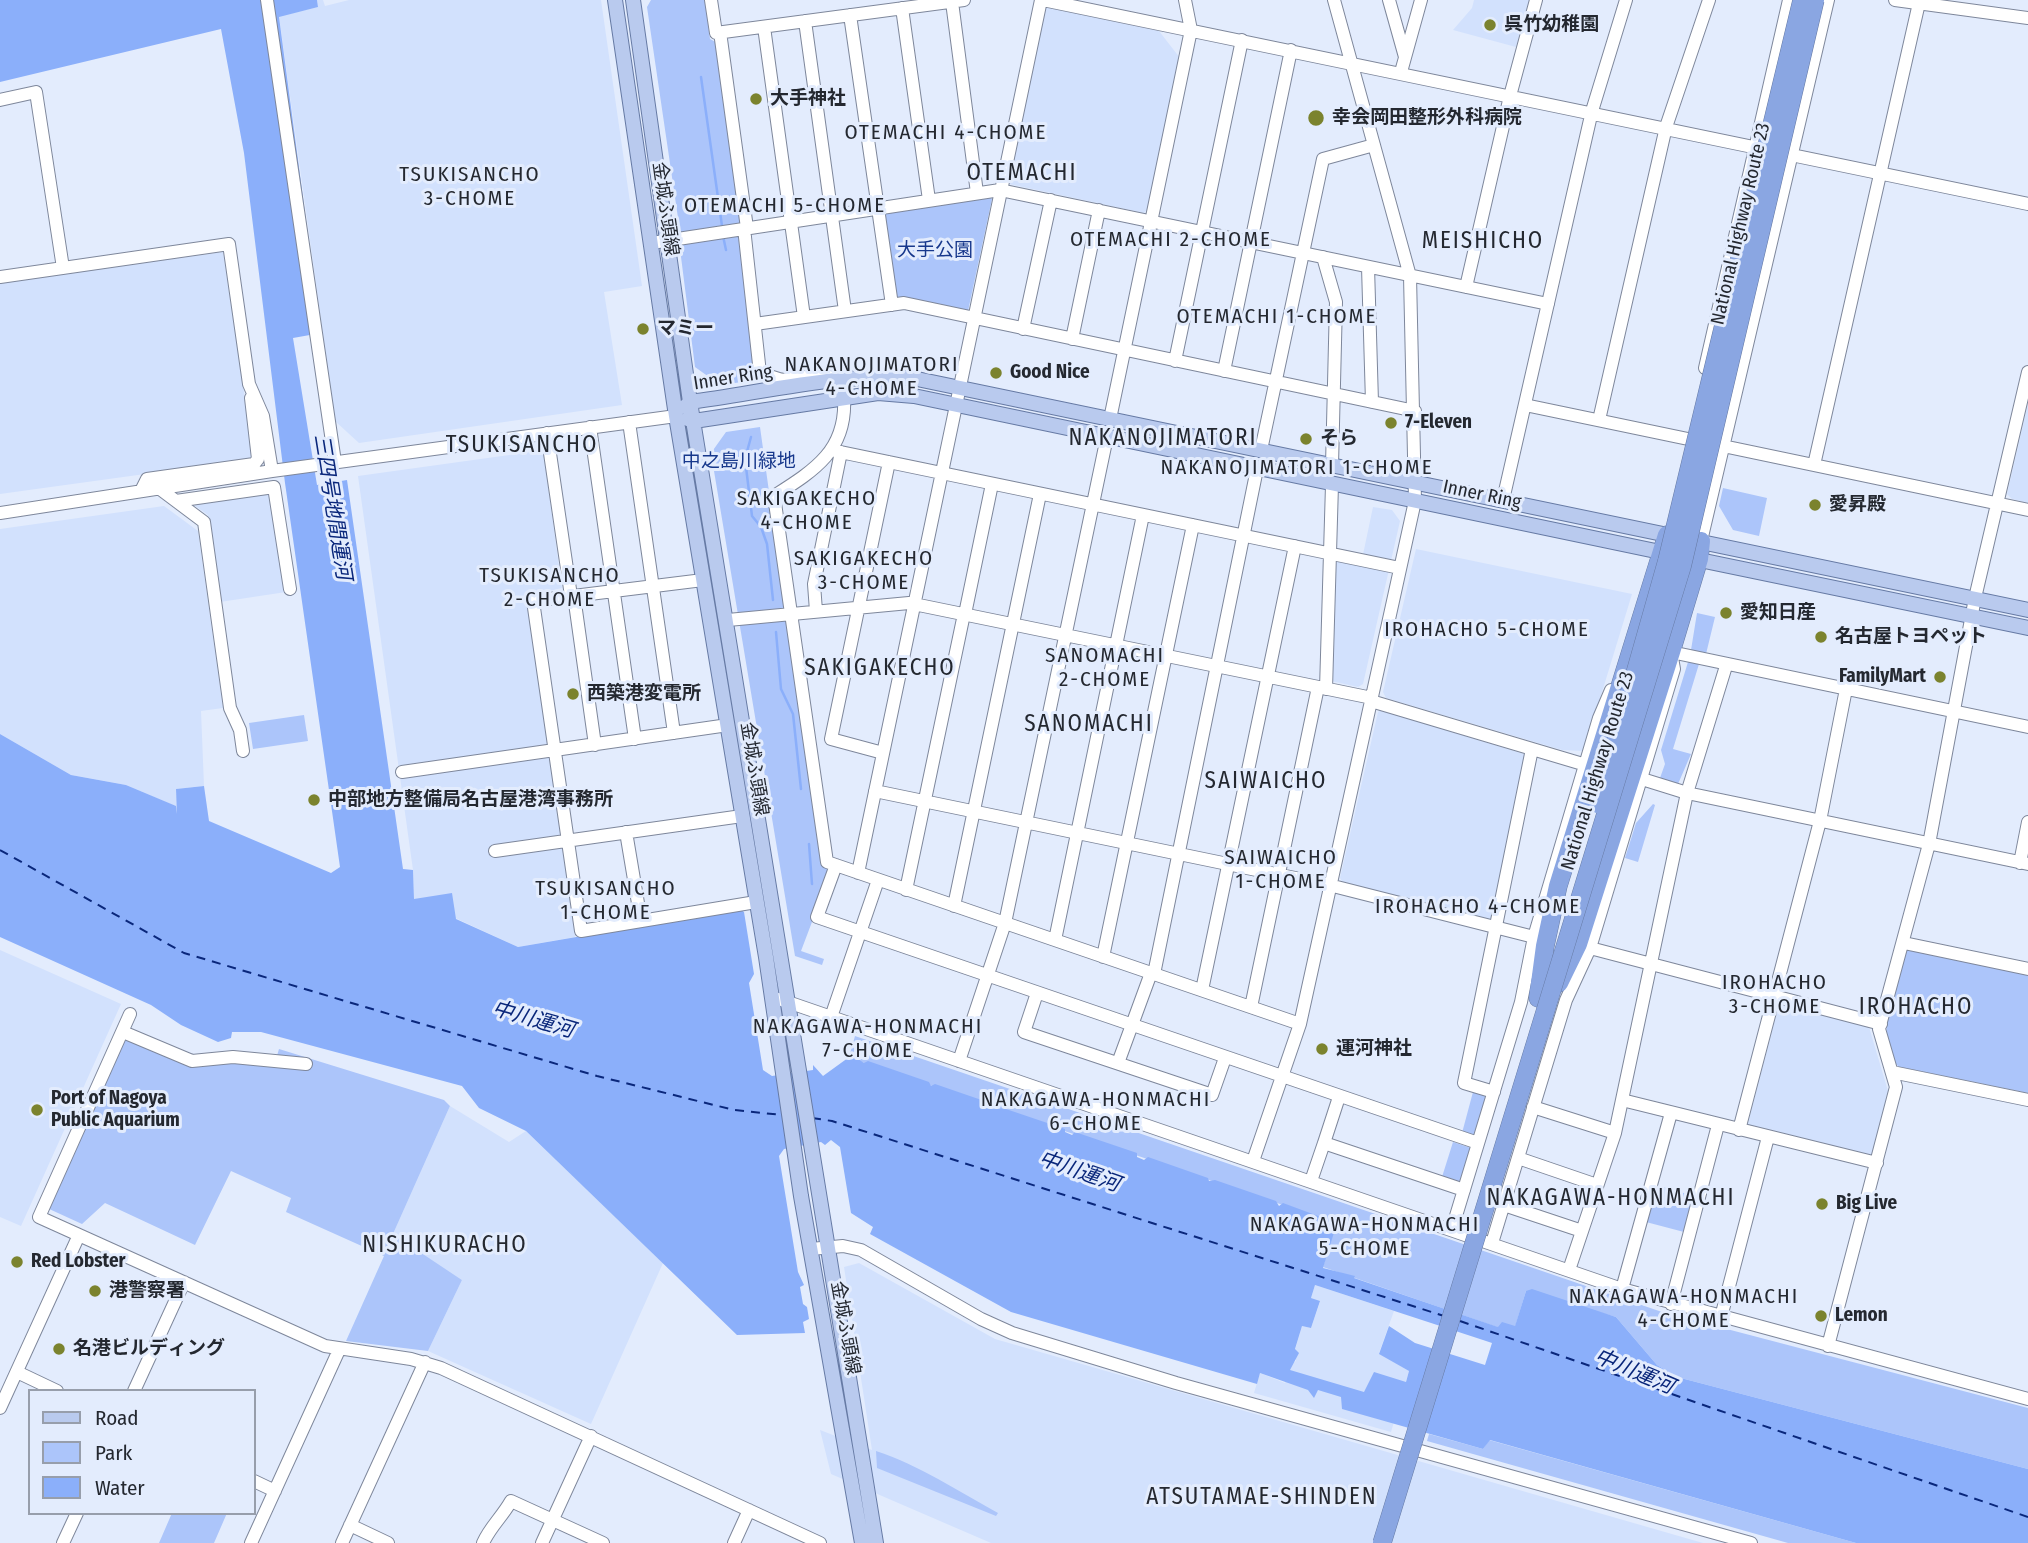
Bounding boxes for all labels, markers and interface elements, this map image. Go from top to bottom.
place label: 呉竹幼稚園 [1504,14,1599,36]
marker: 呉竹幼稚園 [1482,17,1498,33]
place label: 大手神社 [770,88,846,110]
marker: 大手神社 [748,91,764,107]
place label: 幸会岡田整形外科病院 [1332,107,1522,129]
marker: 幸会岡田整形外科病院 [1306,108,1326,128]
district label: OTEMACHI 4-CHOME [847,120,1045,146]
street label: National Highway Route 23 [1707,121,1775,327]
street label: 金城ふ頭線 [647,160,683,258]
district label: OTEMACHI [968,160,1076,188]
district label: TSUKISANCHO 3-CHOME [401,162,539,212]
district label: OTEMACHI 5-CHOME [686,193,884,219]
district label: OTEMACHI 2-CHOME [1072,227,1270,253]
district label: MEISHICHO [1423,228,1543,256]
park label: 大手公園 [897,240,973,262]
district label: OTEMACHI 1-CHOME [1179,304,1375,330]
place label: マミー [657,318,714,340]
marker: マミー [635,321,651,337]
district label: NAKANOJIMATORI 4-CHOME [786,352,958,402]
street label: Inner Ring [692,361,774,395]
place label: Good Nice [1010,362,1090,384]
marker: Good Nice [988,365,1004,381]
place label: 7-Eleven [1405,412,1472,434]
marker: 7-Eleven [1383,415,1399,431]
district label: NAKANOJIMATORI [1070,425,1256,453]
place label: そら [1320,428,1358,450]
marker: そら [1298,431,1314,447]
water label: 三四号地間運河 [308,432,356,582]
district label: TSUKISANCHO [447,432,597,460]
park label: 中之島川緑地 [682,451,796,473]
district label: NAKANOJIMATORI 1-CHOME [1163,455,1431,481]
street label: Inner Ring [1441,476,1523,514]
district label: SAKIGAKECHO 4-CHOME [738,486,876,536]
place label: 愛昇殿 [1829,494,1886,516]
marker: 愛昇殿 [1807,497,1823,513]
district label: SAKIGAKECHO 3-CHOME [795,546,933,596]
district label: TSUKISANCHO 2-CHOME [481,563,619,613]
place label: 愛知日産 [1740,602,1816,624]
marker: 愛知日産 [1718,605,1734,621]
district label: IROHACHO 5-CHOME [1386,617,1588,643]
place label: 名古屋トヨペット [1835,626,1987,648]
marker: 名古屋トヨペット [1813,629,1829,645]
district label: SANOMACHI 2-CHOME [1046,643,1164,693]
district label: SAKIGAKECHO [806,655,954,683]
place label: FamilyMart [1839,666,1926,688]
street label: National Highway Route 23 [1557,669,1639,873]
marker: FamilyMart [1932,669,1948,685]
place label: 西築港変電所 [587,683,701,705]
marker: 西築港変電所 [565,686,581,702]
district label: SANOMACHI [1025,711,1153,739]
street label: 金城ふ頭線 [735,720,773,818]
district label: SAIWAICHO [1206,768,1326,796]
place label: 中部地方整備局名古屋港湾事務所 [328,789,613,811]
marker: 中部地方整備局名古屋港湾事務所 [306,792,322,808]
district label: SAIWAICHO 1-CHOME [1225,845,1337,895]
district label: TSUKISANCHO 1-CHOME [537,876,675,926]
district label: IROHACHO 4-CHOME [1377,894,1579,920]
district label: IROHACHO 3-CHOME [1723,970,1827,1020]
district label: IROHACHO [1860,994,1972,1022]
water label: 中川運河 [489,996,577,1044]
district label: NAKAGAWA-HONMACHI 7-CHOME [755,1014,981,1064]
place label: 運河神社 [1336,1038,1412,1060]
marker: 運河神社 [1314,1041,1330,1057]
district label: NAKAGAWA-HONMACHI 6-CHOME [983,1087,1209,1137]
place label: Port of Nagoya Public Aquarium [51,1088,180,1132]
marker: Port of Nagoya Public Aquarium [29,1102,45,1118]
water label: 中川運河 [1035,1146,1123,1198]
district label: NAKAGAWA-HONMACHI [1489,1185,1733,1213]
place label: Big Live [1836,1193,1897,1215]
marker: Big Live [1814,1196,1830,1212]
district label: NAKAGAWA-HONMACHI 5-CHOME [1252,1212,1478,1262]
district label: NISHIKURACHO [364,1232,526,1260]
place label: Red Lobster [31,1251,126,1273]
marker: Red Lobster [9,1254,25,1270]
street label: 金城ふ頭線 [826,1279,864,1377]
place label: 港警察署 [109,1280,185,1302]
marker: 港警察署 [87,1283,103,1299]
district label: NAKAGAWA-HONMACHI 4-CHOME [1571,1284,1797,1334]
place label: Lemon [1835,1305,1888,1327]
marker: Lemon [1813,1308,1829,1324]
place label: 名港ビルディング [73,1338,225,1360]
marker: 名港ビルディング [51,1341,67,1357]
water label: 中川運河 [1590,1344,1678,1400]
legend [28,1389,256,1515]
text: Road [95,1405,139,1431]
text: Park [95,1440,132,1466]
text: Water [95,1475,145,1501]
district label: ATSUTAMAE-SHINDEN [1148,1484,1376,1512]

